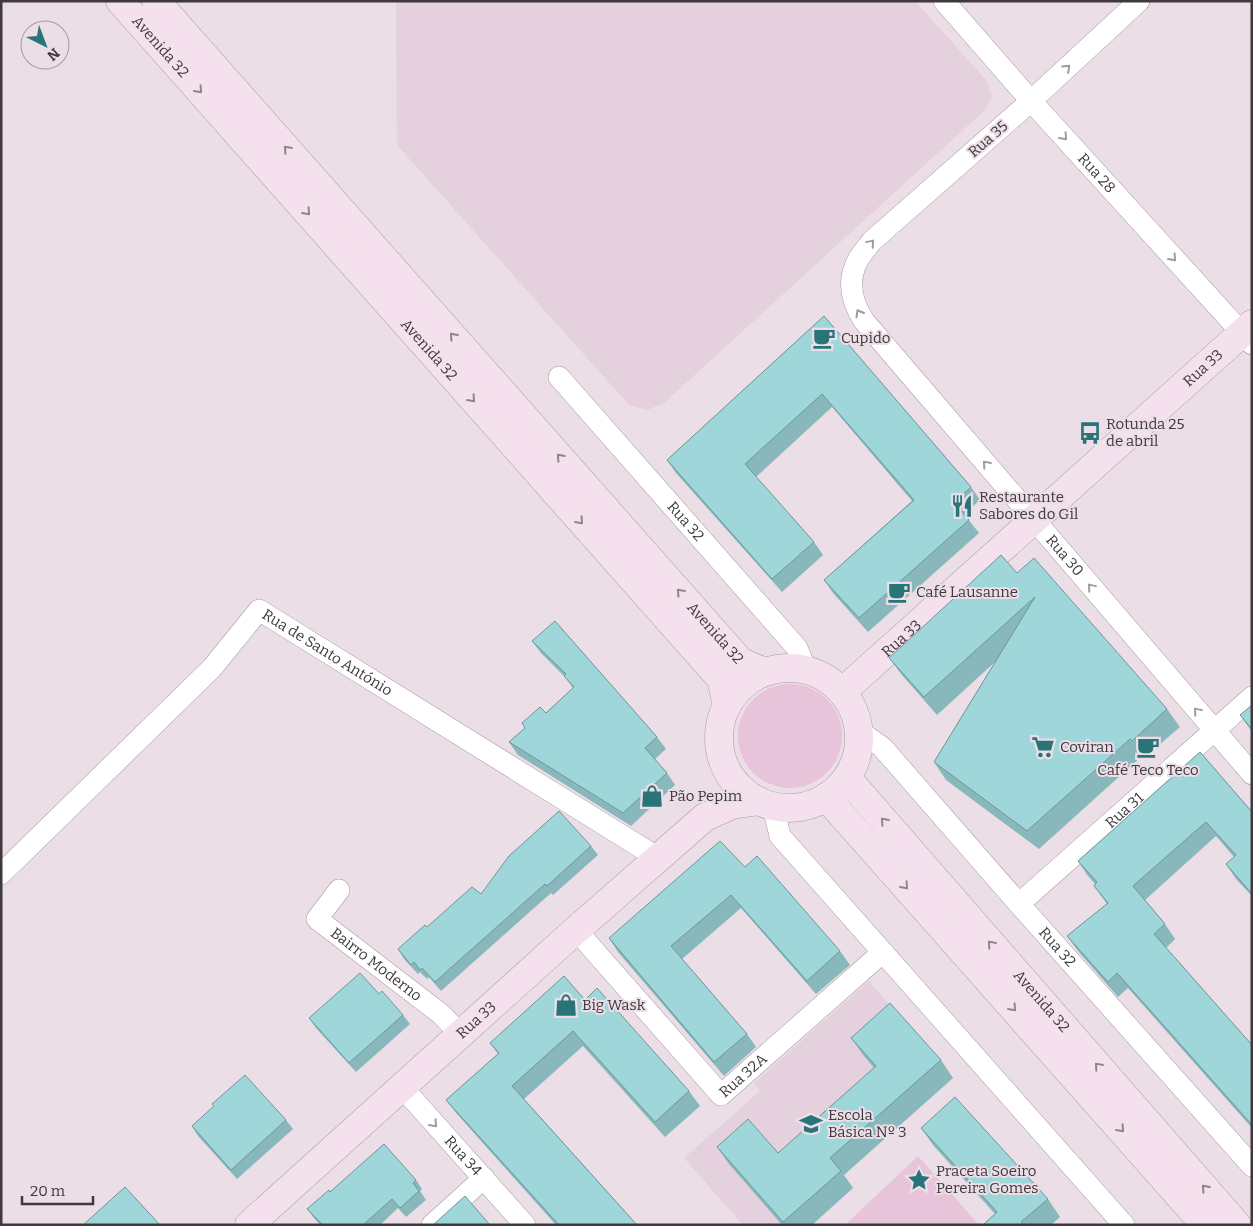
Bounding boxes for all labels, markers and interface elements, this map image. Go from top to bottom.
street label: Avenida 32 [128,12,193,81]
north arrow [20,20,70,70]
text: N [44,44,63,64]
one-way arrow [1061,65,1070,74]
one-way arrow [193,85,202,94]
street label: Rua 35 [964,117,1012,161]
one-way arrow [1058,132,1067,141]
one-way arrow [283,145,292,154]
street label: Rua 28 [1074,150,1119,197]
one-way arrow [301,206,310,215]
one-way arrow [866,240,875,249]
one-way arrow [1167,252,1176,261]
one-way arrow [855,309,865,318]
street label: Avenida 32 [397,315,461,384]
cafe icon: Cupido [811,325,837,351]
place label: Cupido [841,329,890,347]
one-way arrow [449,332,458,341]
street label: Rua 33 [1179,346,1226,390]
one-way arrow [467,393,476,402]
place label: Rotunda 25 de abril [1106,415,1184,450]
bus stop icon: Rotunda 25 de abril [1077,420,1103,446]
one-way arrow [557,454,566,463]
one-way arrow [983,460,992,469]
place label: Restaurante Sabores do Gil [979,488,1078,523]
restaurant icon: Restaurante Sabores do Gil [949,493,975,519]
street label: Rua 32 [663,498,708,545]
one-way arrow [574,515,583,524]
street label: Rua 30 [1042,531,1087,580]
cafe icon: Café Lausanne [886,579,912,605]
place label: Café Lausanne [916,583,1018,601]
one-way arrow [1088,584,1097,593]
one-way arrow [677,588,686,597]
street label: Avenida 32 [683,598,747,668]
street label: Rua de Santo António [259,605,396,700]
street label: Rua 33 [878,616,925,661]
one-way arrow [1194,708,1203,717]
supermarket icon: Coviran [1030,734,1056,760]
cafe icon: Café Teco Teco [1135,734,1161,760]
place label: Coviran [1060,738,1114,756]
place label: Café Teco Teco [1097,761,1199,779]
shop icon: Pão Pepim [639,783,665,809]
place label: Pão Pepim [669,787,743,805]
street label: Rua 31 [1102,789,1147,832]
one-way arrow [881,817,890,826]
one-way arrow [899,880,908,889]
street label: Bairro Moderno [327,924,425,1005]
street label: Rua 32 [1035,924,1080,971]
one-way arrow [988,940,997,949]
street label: Avenida 32 [1010,966,1074,1036]
shop icon: Big Wask [553,992,579,1018]
place label: Big Wask [582,996,646,1014]
street label: Rua 33 [453,998,500,1042]
one-way arrow [1007,1002,1016,1011]
street label: Rua 32A [715,1050,771,1101]
one-way arrow [1094,1063,1103,1072]
place label: Escola Básica Nº 3 [828,1106,906,1141]
school or university icon: Escola Básica Nº 3 [798,1111,824,1137]
one-way arrow [429,1118,438,1127]
one-way arrow [1115,1124,1124,1133]
street label: Rua 34 [441,1132,486,1180]
place label: Praceta Soeiro Pereira Gomes [936,1162,1039,1197]
place icon: Praceta Soeiro Pereira Gomes [906,1167,932,1193]
scale bar [22,1174,94,1206]
text: 20 m [30,1182,66,1200]
one-way arrow [1202,1185,1211,1194]

